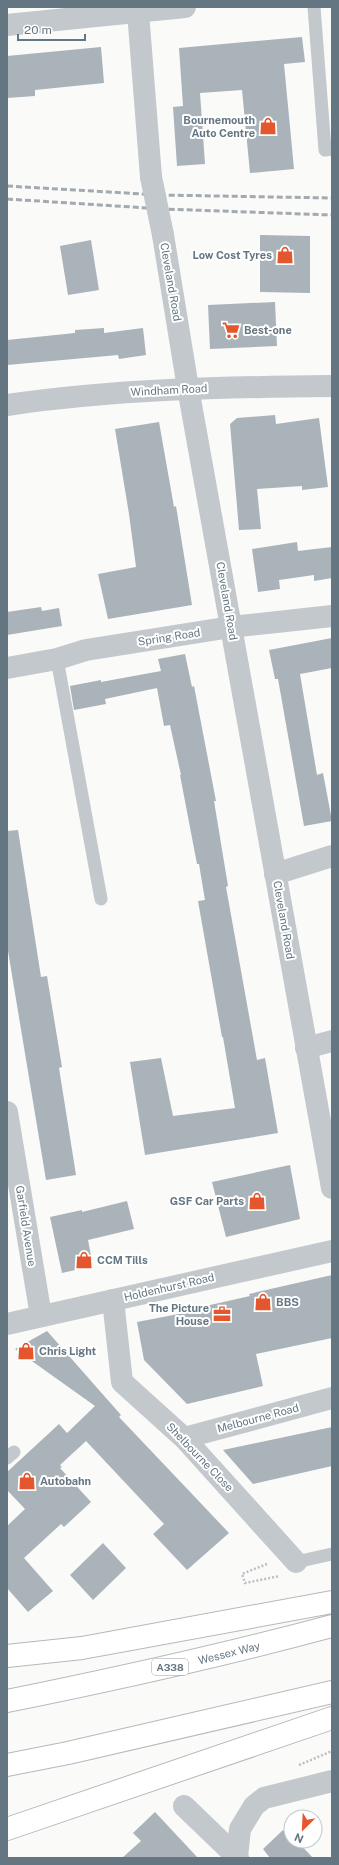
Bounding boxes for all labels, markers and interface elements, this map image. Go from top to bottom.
scale bar [18,16,85,42]
text: 20 m [24,23,52,37]
place label: Bournemouth Auto Centre [183,114,255,139]
shop icon: Bournemouth Auto Centre [258,116,278,136]
street label: Cleveland Road [158,242,184,322]
shop icon: Low Cost Tyres [275,245,295,265]
place label: Low Cost Tyres [192,249,272,261]
supermarket icon: Best-one [221,320,241,340]
place label: Best-one [244,324,292,336]
street label: Windham Road [130,382,208,398]
street label: Cleveland Road [214,561,240,641]
street label: Spring Road [137,626,201,648]
street label: Cleveland Road [271,880,297,960]
street label: Garfield Avenue [14,1185,38,1267]
shop icon: GSF Car Parts [247,1191,267,1211]
place label: GSF Car Parts [170,1195,244,1207]
shop icon: CCM Tills [74,1250,94,1270]
place label: CCM Tills [97,1254,148,1266]
street label: Holdenhurst Road [123,1271,215,1303]
shop icon: BBS [253,1292,273,1312]
place label: BBS [276,1296,299,1308]
place label: The Picture House [149,1302,209,1327]
office icon: The Picture House [212,1304,232,1324]
shop icon: Chris Light [16,1341,36,1361]
place label: Chris Light [39,1345,97,1357]
street label: Melbourne Road [216,1401,300,1435]
street label: Shelbourne Close [164,1420,236,1494]
shop icon: Autobahn [17,1471,37,1491]
place label: Autobahn [40,1475,91,1487]
street label: Wessex Way [197,1639,261,1667]
road number: A338 [152,1659,188,1675]
north arrow [283,1809,323,1849]
text: N [293,1831,305,1845]

